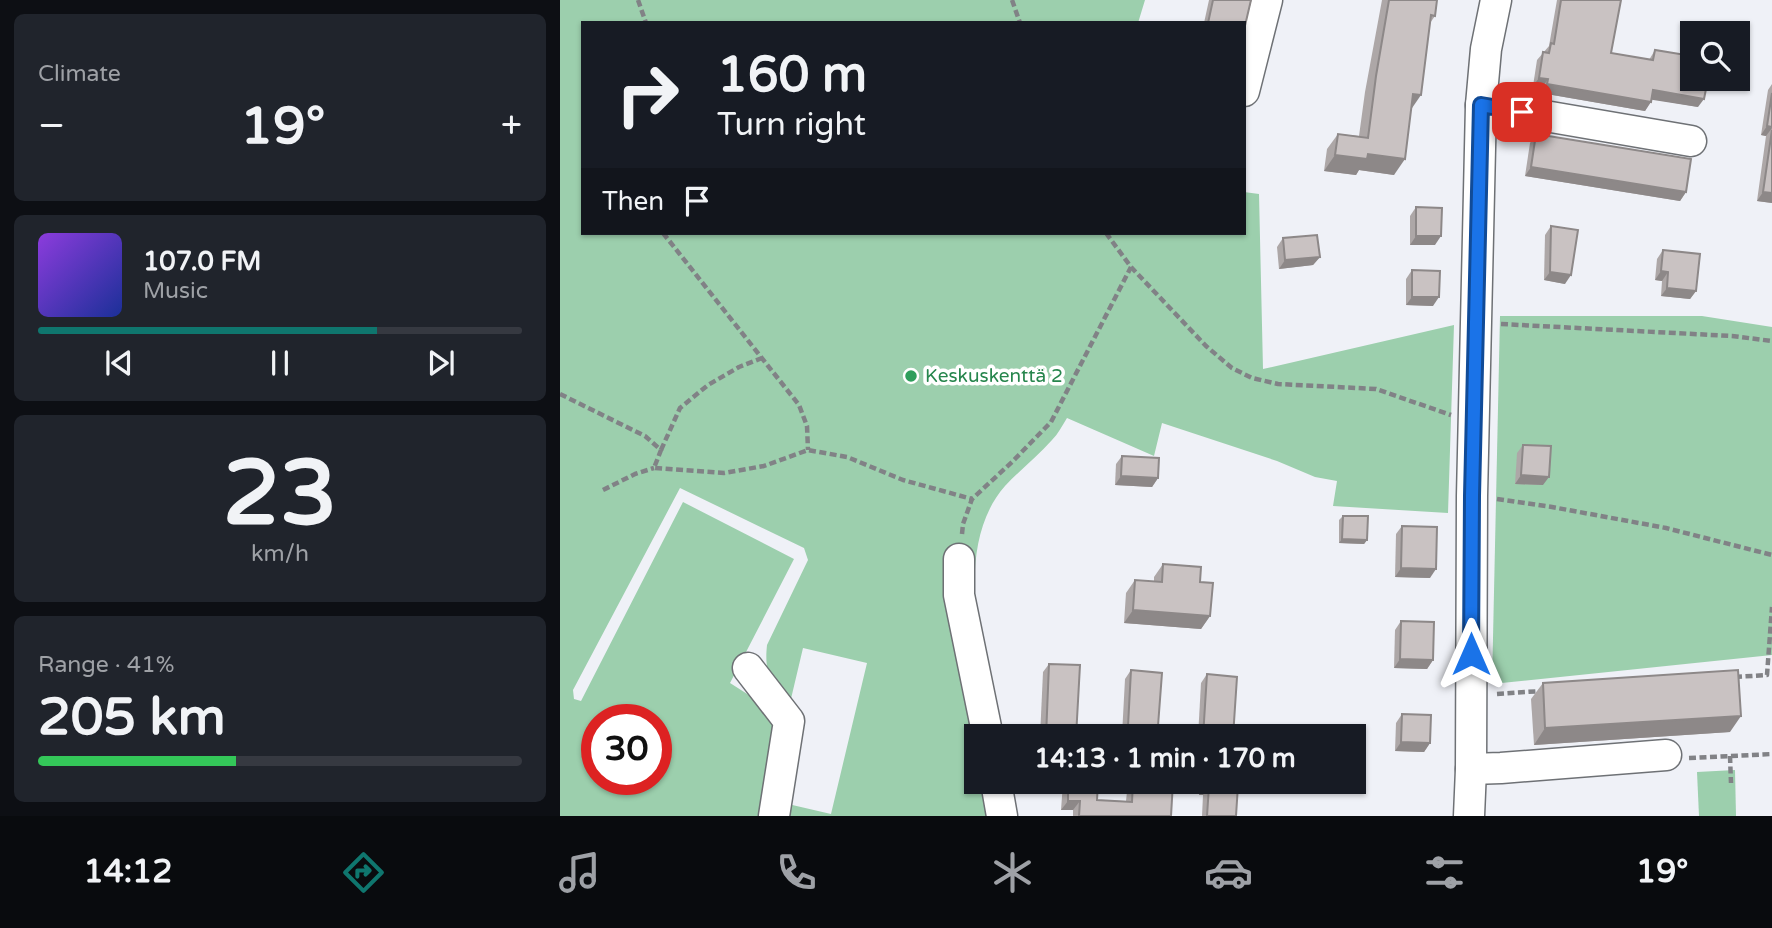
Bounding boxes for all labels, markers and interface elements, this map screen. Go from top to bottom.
map controls [1680,21,1750,91]
button: search [1680,21,1750,91]
text: 160 m [717,46,867,105]
icon: right [602,49,693,140]
text: Climate [38,60,121,88]
pin [1492,82,1552,142]
icon: arrive [1503,93,1541,131]
text: 19° [240,95,325,158]
text: − [38,103,65,149]
text: + [501,103,522,149]
text: Turn right [717,106,866,144]
icon: arrive [678,182,716,220]
text: Then [602,186,664,217]
text: 107.0 FM [143,246,261,277]
text: Music [143,277,208,305]
icon: previous [100,344,138,382]
icon: pause [261,344,299,382]
icon: next [422,344,460,382]
place label: Keskuskenttä 2 [925,365,1063,387]
marker: Keskuskenttä 2 [903,368,919,384]
text: 23 [223,439,337,549]
text: km/h [251,540,309,568]
position arrow [1434,617,1508,691]
text: Range · 41% [38,651,174,679]
text: 205 km [38,686,226,749]
speed limit sign: 30 [581,704,672,795]
text: 14:13 · 1 min · 170 m [1034,743,1296,774]
icon: directions [339,848,388,897]
icon: music [555,848,604,897]
icon: phone [772,848,821,897]
icon: climate [988,848,1037,897]
icon: car [1204,848,1253,897]
icon: filters [1420,848,1469,897]
text: 14:12 [84,853,172,891]
text: 19° [1636,853,1688,891]

